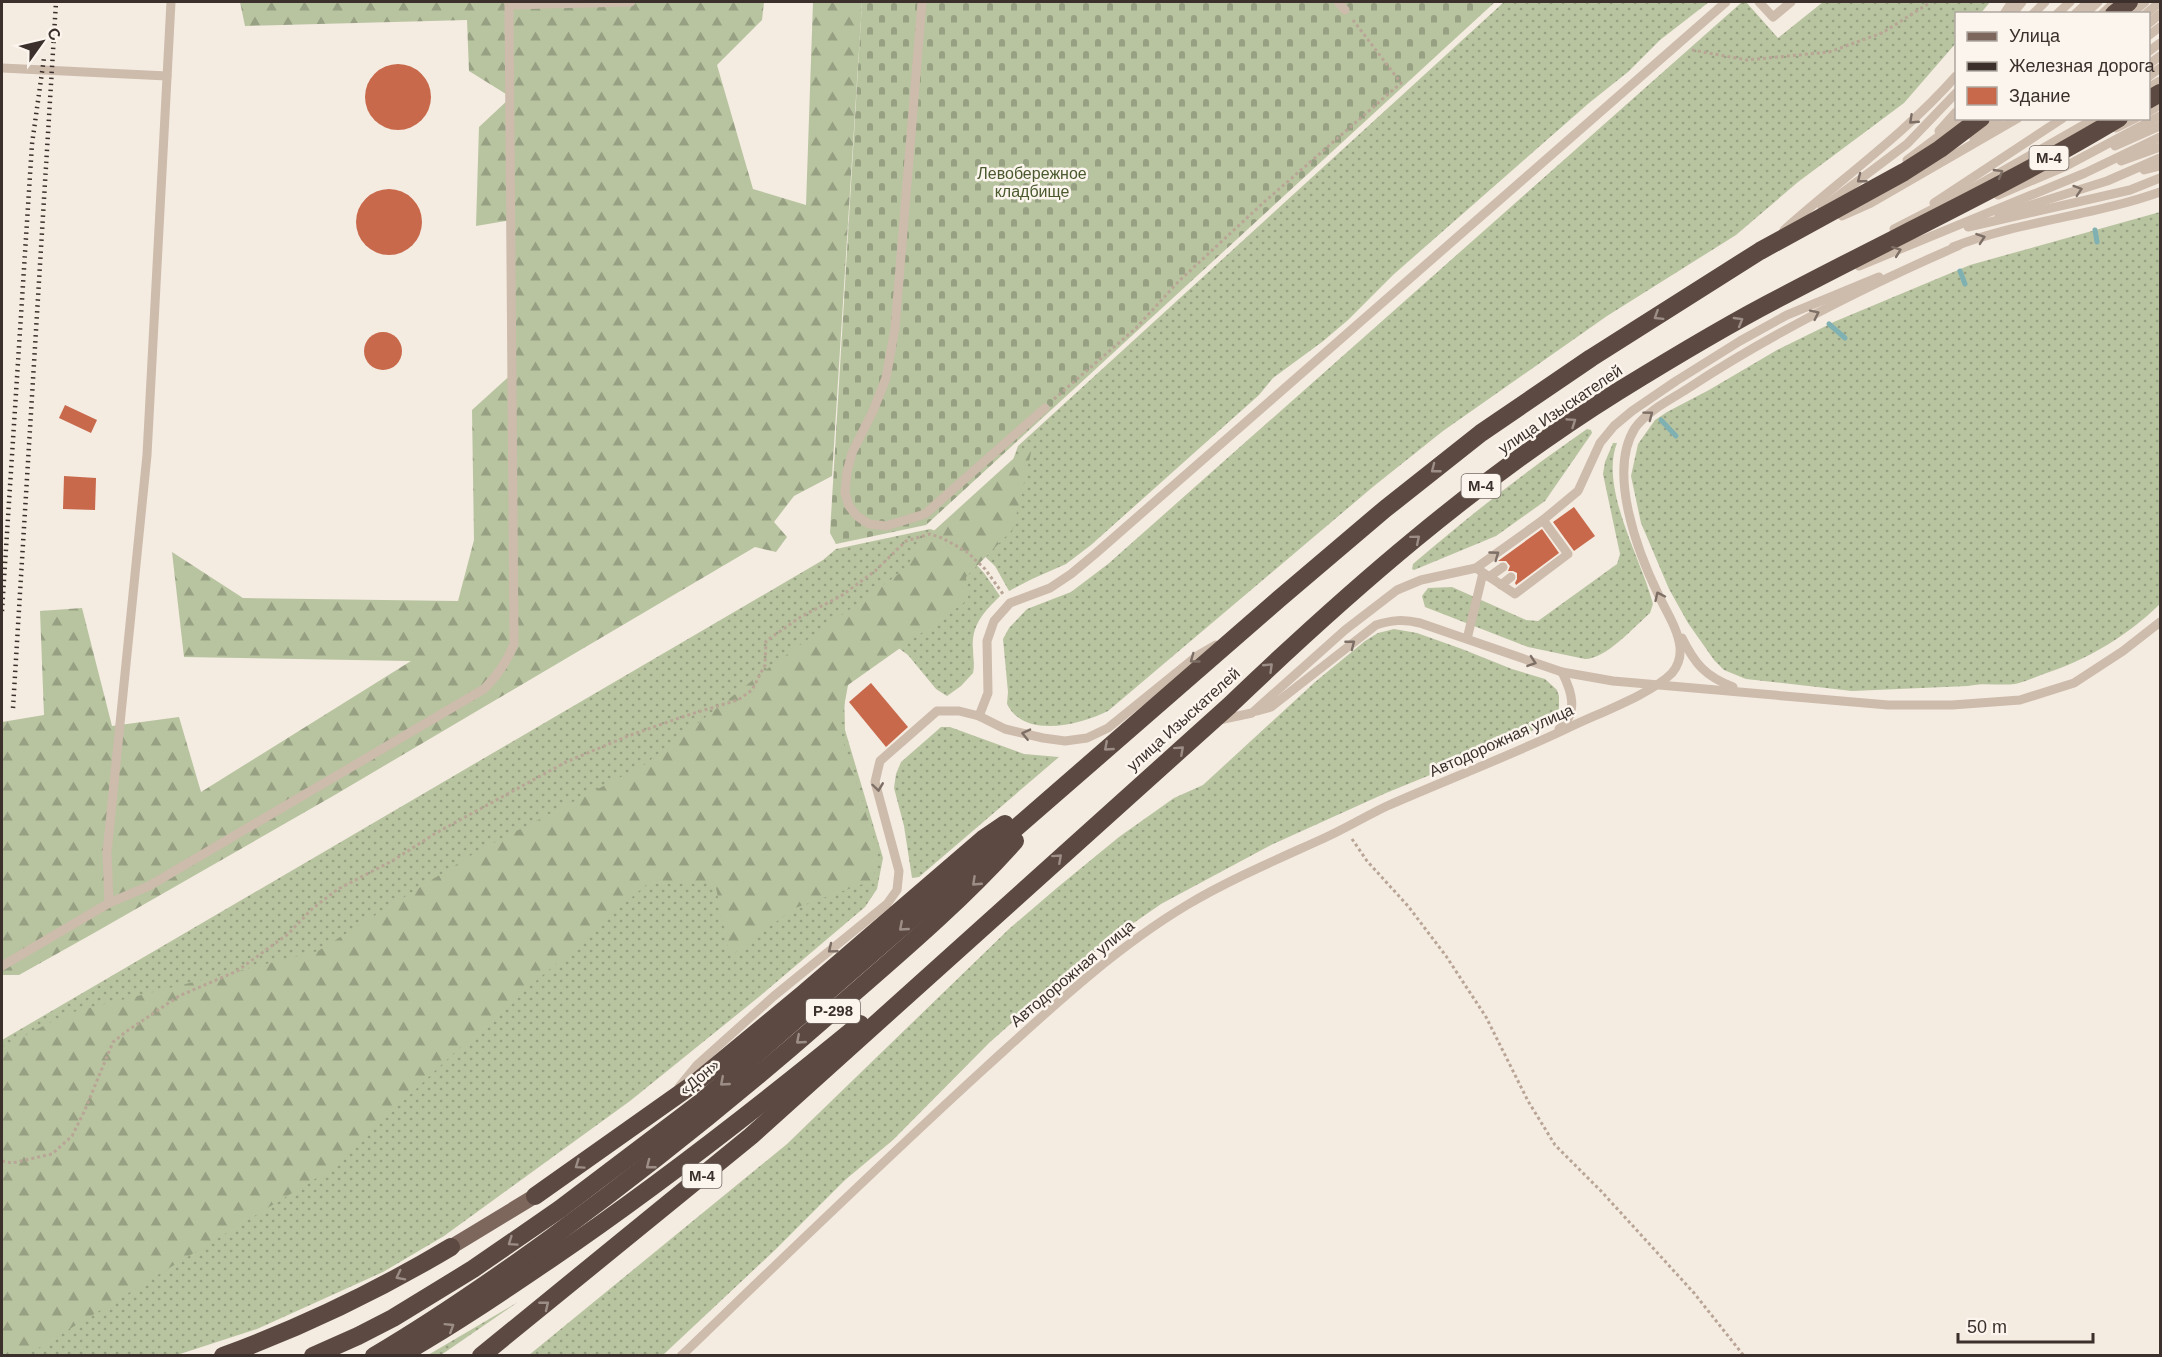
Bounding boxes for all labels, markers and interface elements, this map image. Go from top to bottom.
north arrow [12,12,72,72]
legend [1955,12,2150,120]
text: С [44,24,65,44]
text: Улица [2009,26,2061,46]
text: Железная дорога [2009,56,2156,76]
text: Здание [2009,86,2070,106]
one-way arrow [1909,113,1920,124]
road number: М-4 [2030,146,2068,170]
park label: Левобережное кладбище [977,165,1087,200]
one-way arrow [1993,168,2003,180]
one-way arrow [1856,172,1867,183]
one-way arrow [2072,185,2083,197]
one-way arrow [1975,232,1986,245]
one-way arrow [1891,246,1902,258]
one-way arrow [1654,309,1664,321]
one-way arrow [1809,310,1820,322]
one-way arrow [1732,317,1743,328]
street label: улица Изыскателей [1495,362,1625,457]
one-way arrow [1642,411,1653,422]
one-way arrow [1565,418,1576,429]
one-way arrow [1431,462,1442,473]
road number: М-4 [1462,474,1500,498]
one-way arrow [1409,535,1420,546]
one-way arrow [1488,551,1499,562]
one-way arrow [1655,592,1667,603]
one-way arrow [1344,640,1355,651]
one-way arrow [1189,652,1200,663]
one-way arrow [1526,654,1537,667]
street label: улица Изыскателей [1124,664,1243,774]
one-way arrow [1262,664,1273,675]
street label: Автодорожная улица [1427,701,1576,780]
one-way arrow [1021,729,1031,742]
one-way arrow [1104,740,1115,751]
one-way arrow [1173,746,1184,757]
one-way arrow [872,782,884,792]
one-way arrow [1051,854,1062,865]
one-way arrow [972,875,983,886]
street label: Автодорожная улица [1007,917,1138,1030]
one-way arrow [898,919,909,930]
one-way arrow [828,942,839,953]
road number: Р-298 [806,999,860,1023]
one-way arrow [796,1033,807,1044]
street label: «Дон» [676,1056,723,1099]
one-way arrow [720,1075,731,1086]
one-way arrow [646,1157,657,1168]
one-way arrow [574,1158,585,1169]
road number: М-4 [682,1164,722,1188]
one-way arrow [508,1235,519,1246]
one-way arrow [395,1269,406,1281]
one-way arrow [538,1301,549,1312]
scale bar [1958,1306,2093,1344]
text: 50 m [1967,1317,2007,1337]
one-way arrow [443,1323,454,1334]

